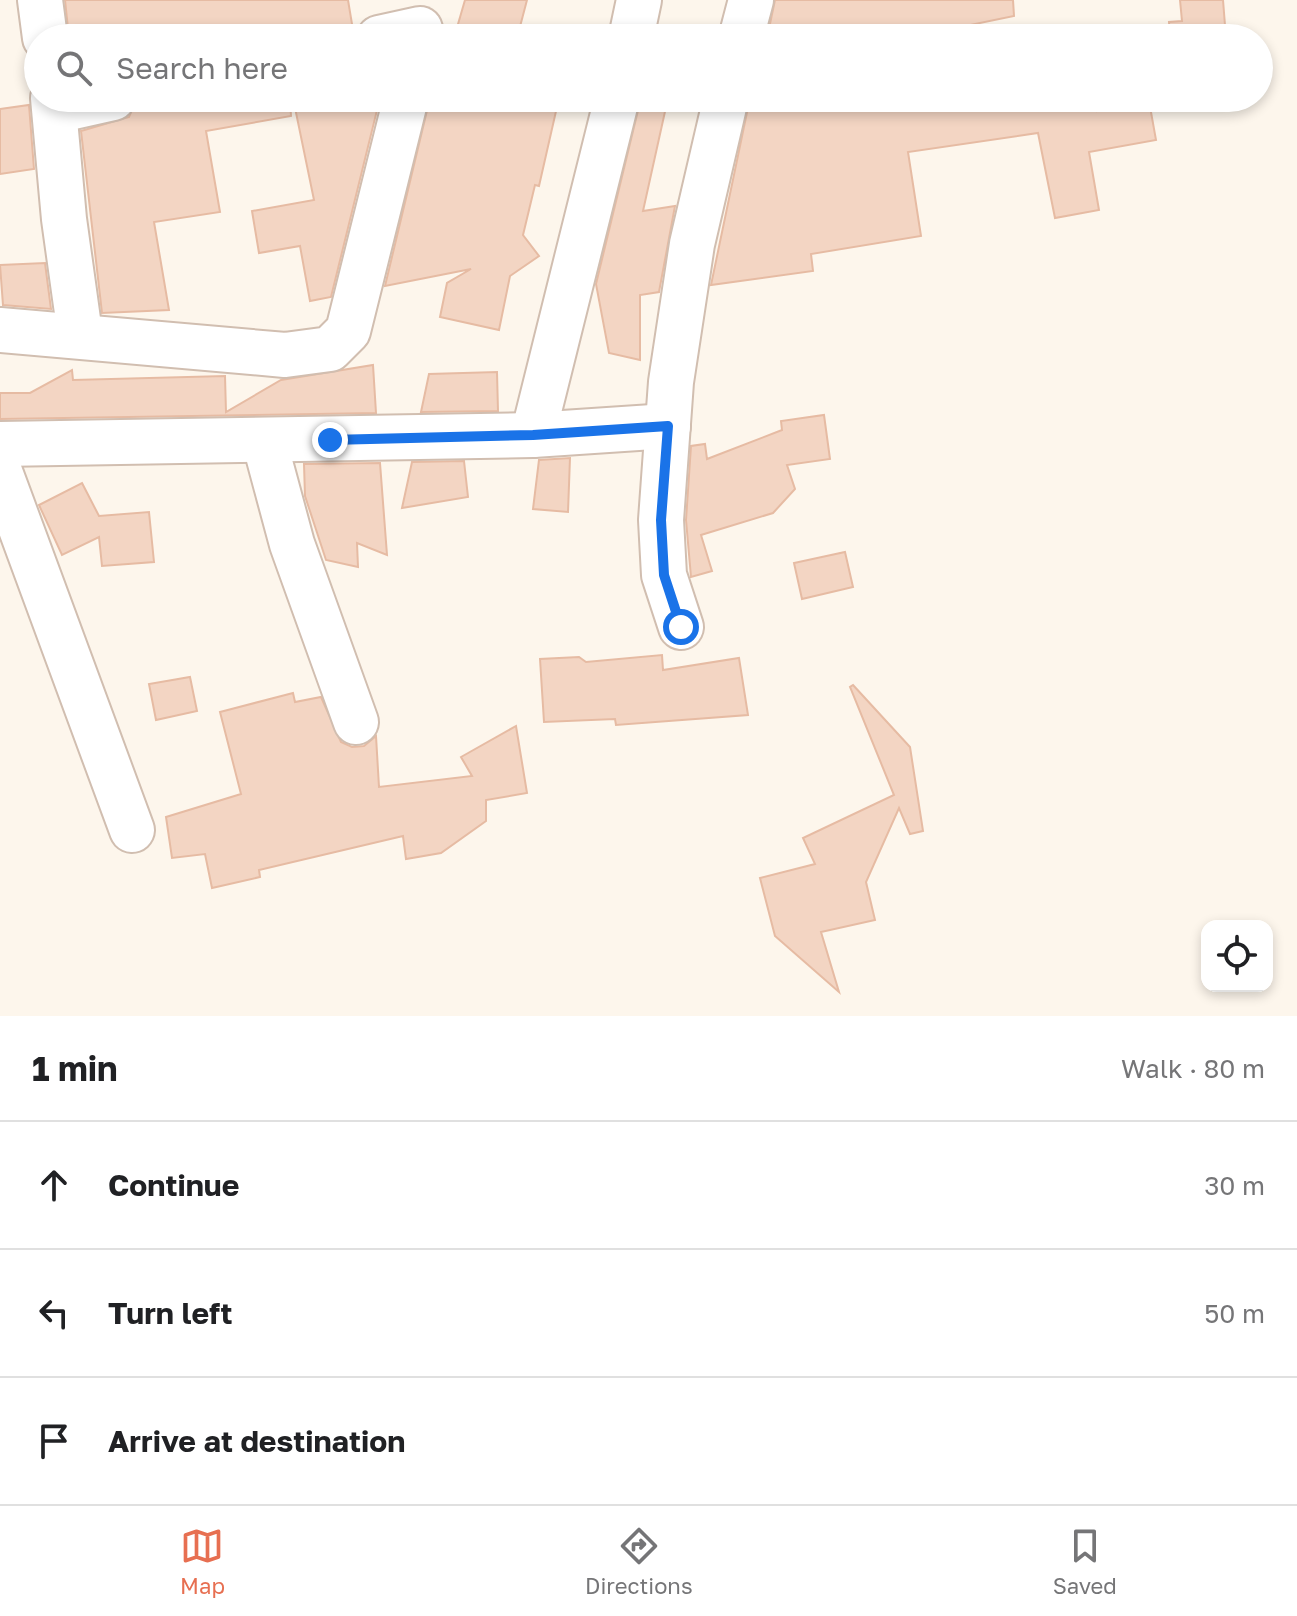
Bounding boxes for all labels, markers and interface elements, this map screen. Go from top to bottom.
search box [24,24,1273,112]
icon: search [52,46,96,90]
text: Search here [116,50,288,86]
route end [312,422,348,458]
route start [663,609,699,645]
map controls [1201,920,1273,992]
button: locate [1201,920,1273,992]
text: 1 min [32,1048,118,1088]
text: Walk · 80 m [1121,1053,1265,1084]
icon: ahead [32,1163,76,1207]
text: Continue [108,1167,239,1203]
text: 30 m [1204,1170,1265,1201]
icon: left [32,1291,76,1335]
text: Turn left [108,1295,233,1331]
text: 50 m [1204,1298,1265,1329]
icon: arrive [32,1419,76,1463]
text: Arrive at destination [108,1423,405,1459]
tab: Map [180,1524,225,1599]
tab: Directions [585,1524,693,1599]
tab: Saved [1053,1524,1117,1599]

